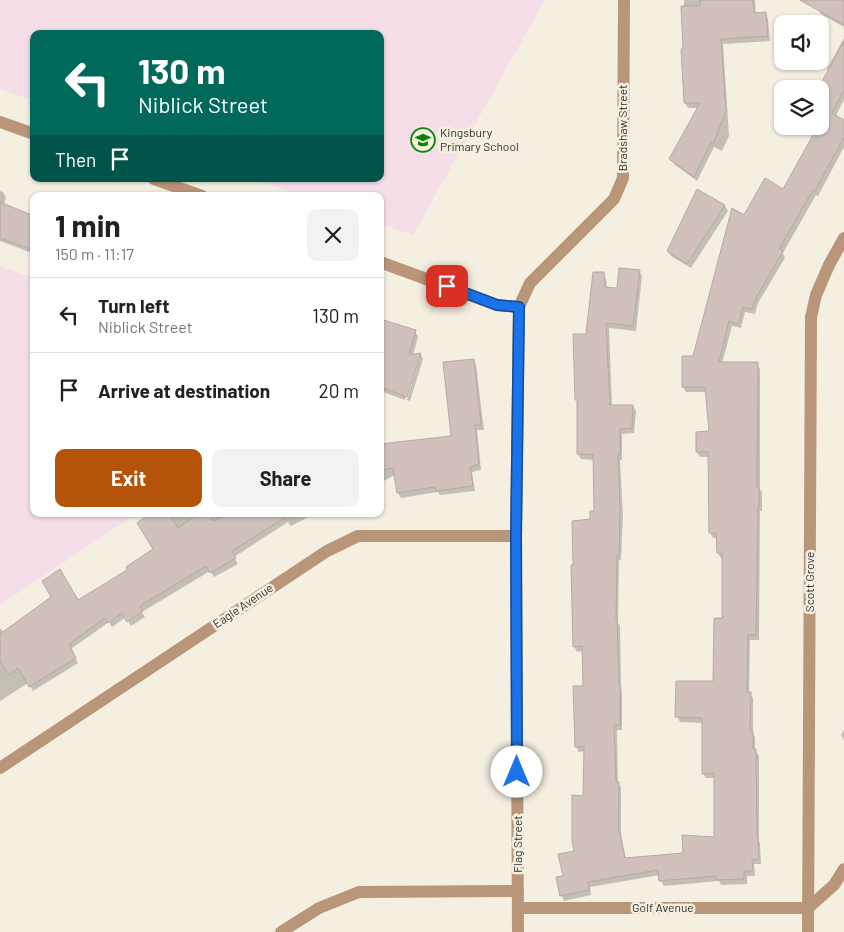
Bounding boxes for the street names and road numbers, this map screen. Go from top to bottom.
street label: Bradshaw Street [615,85,629,171]
street label: Scott Grove [802,552,816,612]
street label: Eagle Avenue [210,580,275,630]
street label: Flag Street [510,815,524,873]
street label: Golf Avenue [632,900,694,914]

